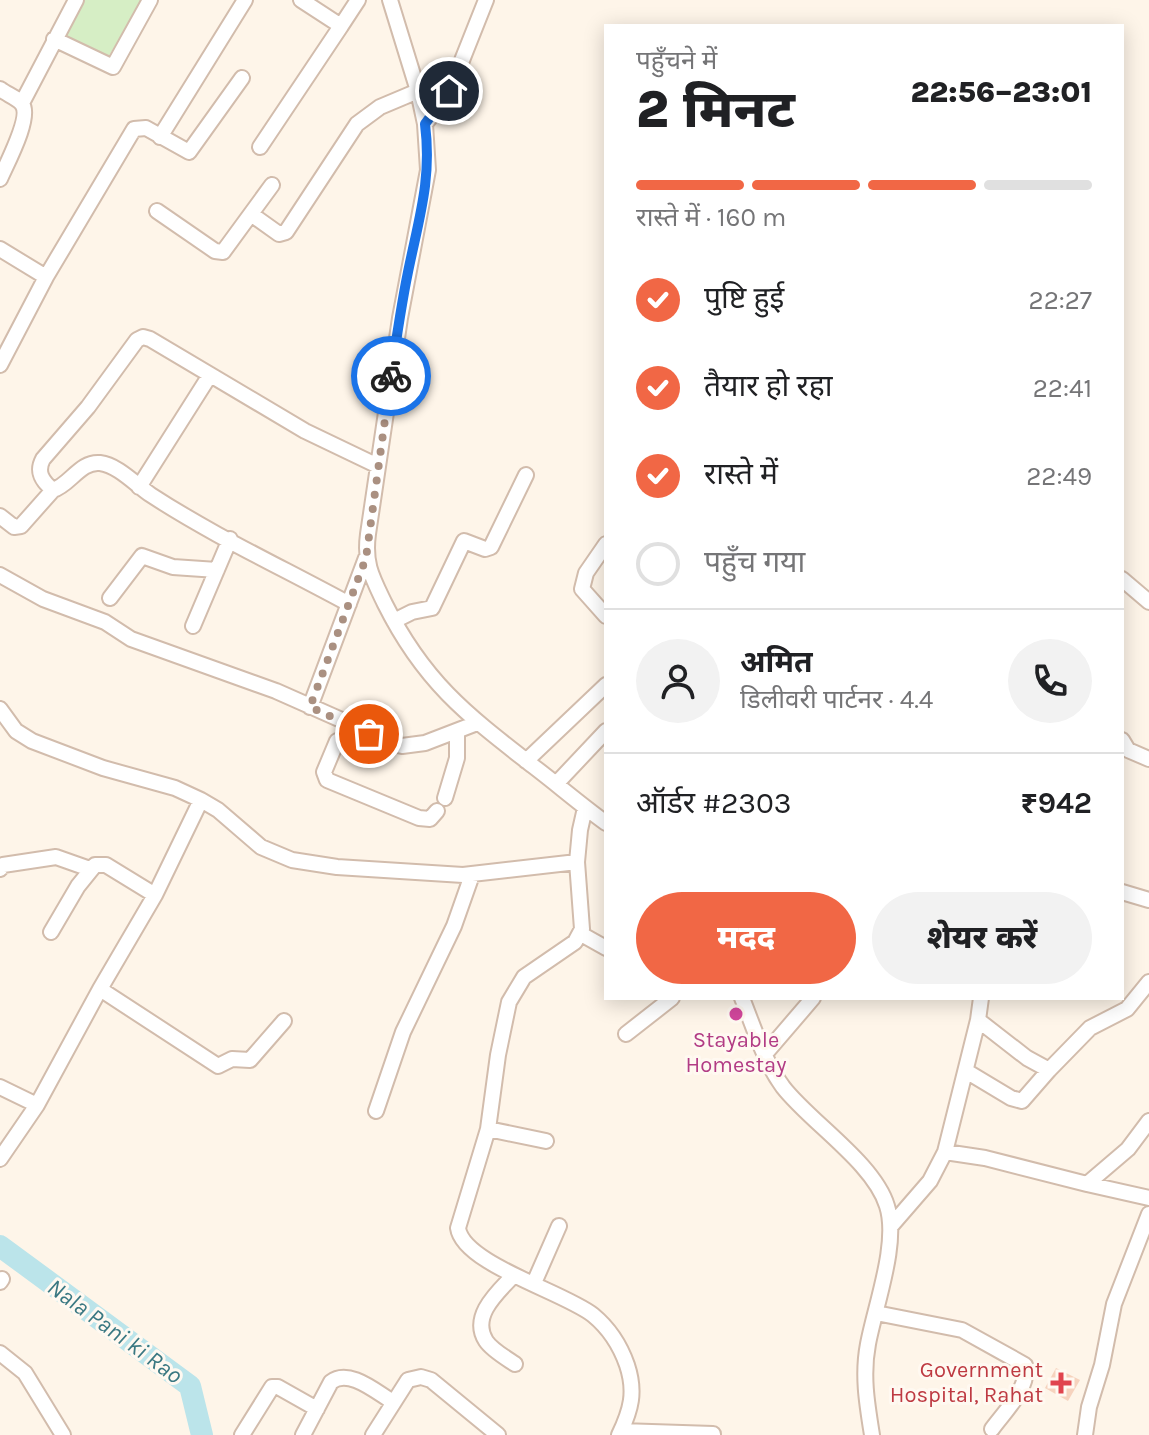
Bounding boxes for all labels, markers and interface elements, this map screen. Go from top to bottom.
text: पहुँचने में [636,45,717,76]
pin [415,57,483,125]
icon: home [427,69,471,113]
text: 22:56–23:01 [910,74,1092,110]
text: 2 मिनट [636,79,795,140]
text: रास्ते में · 160 m [636,202,786,233]
icon: check [636,278,680,322]
text: पुष्टि हुई [704,280,784,316]
text: 22:27 [1029,285,1092,316]
courier [351,336,431,416]
icon: bike [369,354,413,398]
icon: check [636,366,680,410]
text: तैयार हो रहा [704,368,832,404]
text: 22:41 [1033,373,1092,404]
icon: check [636,454,680,498]
text: रास्ते में [704,456,778,492]
text: 22:49 [1026,461,1092,492]
text: पहुँच गया [704,544,805,580]
button: person [636,639,720,723]
button: phone [1008,639,1092,723]
text: अमित [740,644,813,680]
text: डिलीवरी पार्टनर · 4.4 [740,684,933,715]
pin [335,700,403,768]
icon: bag [347,712,391,756]
text: ऑर्डर #2303 [636,785,792,821]
text: ₹942 [1021,785,1092,821]
button: मदद [636,892,856,984]
button: शेयर करें [872,892,1092,984]
marker: Stayable Homestay [727,1005,745,1023]
place label: Stayable Homestay [686,1027,786,1078]
water label: Nala Pani ki Rao [42,1273,188,1389]
place label: Government Hospital, Rahat [890,1357,1043,1408]
marker: Government Hospital, Rahat [1050,1372,1072,1394]

